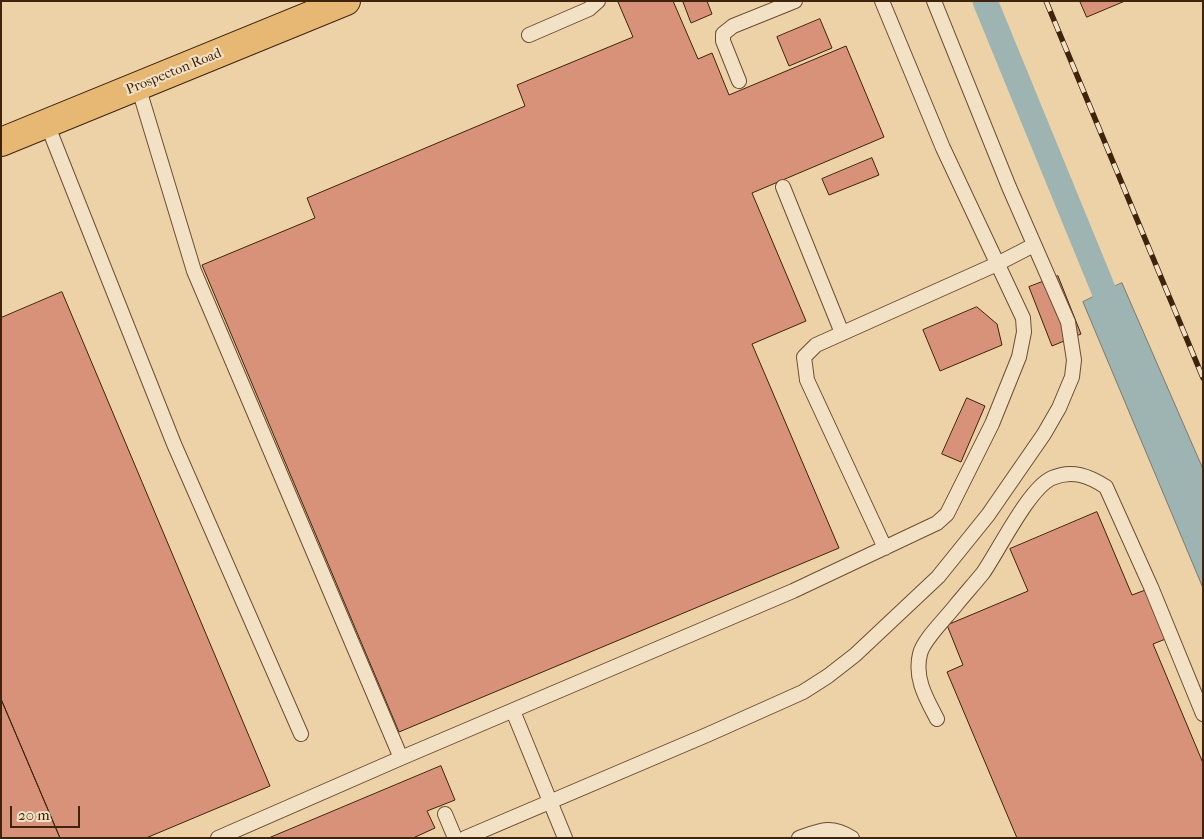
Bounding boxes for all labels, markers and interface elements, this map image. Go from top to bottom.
street label: Prospecton Road [124,45,224,99]
scale bar [12,796,82,828]
text: 20 m [18,806,50,824]

